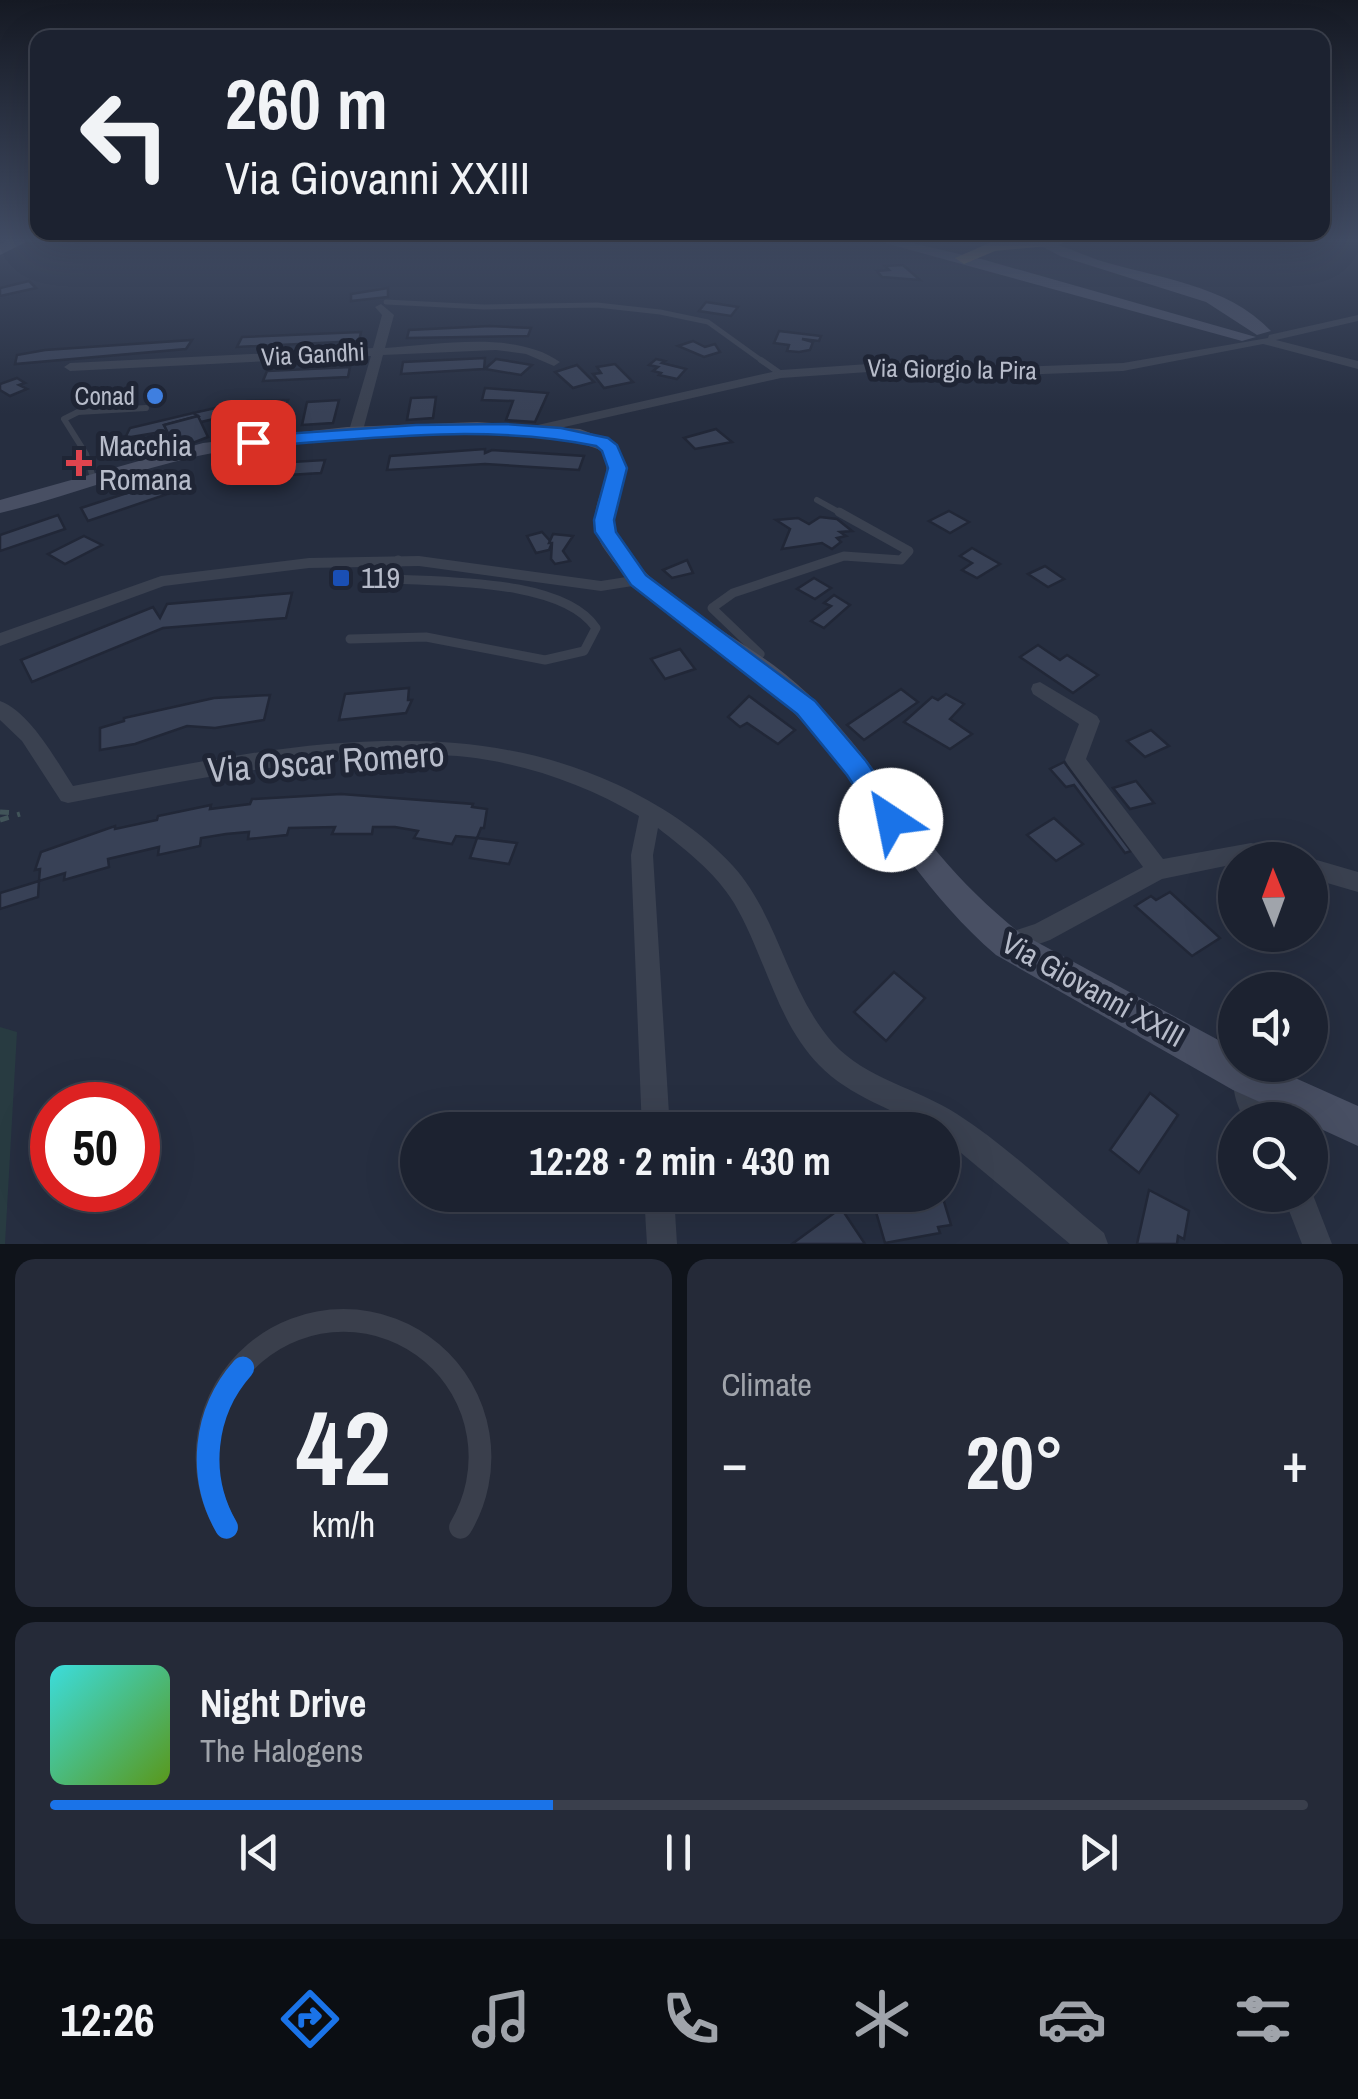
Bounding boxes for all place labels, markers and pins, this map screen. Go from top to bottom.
place label: Conad [75,379,135,413]
marker: Conad [144,385,166,407]
pin [211,400,296,485]
place label: Macchia Romana [99,425,192,499]
marker: Macchia Romana [68,452,90,474]
place label: 119 [361,557,400,597]
marker: 119 [330,567,352,589]

